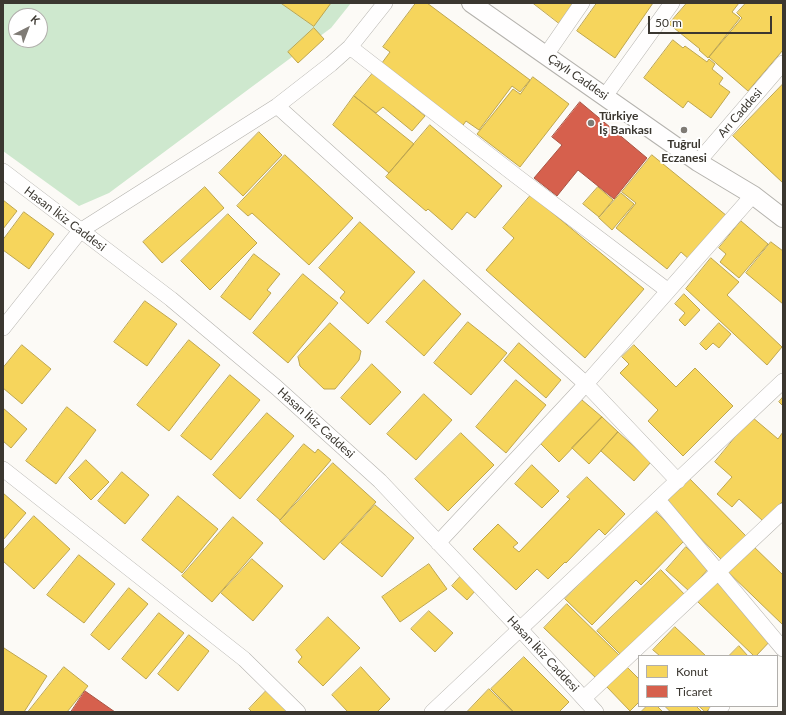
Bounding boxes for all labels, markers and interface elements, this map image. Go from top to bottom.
north arrow [8,8,48,48]
scale bar [650,8,774,34]
text: K [29,12,43,27]
text: 50 m [655,15,682,30]
street label: Çaylı Caddesi [545,51,611,103]
street label: Arı Caddesi [715,86,765,140]
place label: Türkiye İş Bankası [599,109,652,137]
marker: Türkiye İş Bankası [586,118,596,128]
marker: Tuğrul Eczanesi [679,125,689,135]
place label: Tuğrul Eczanesi [661,137,707,165]
street label: Hasan İkiz Caddesi [21,184,109,254]
street label: Hasan İkiz Caddesi [275,385,357,461]
street label: Hasan İkiz Caddesi [504,613,582,695]
legend [638,655,778,707]
text: Konut [676,664,708,679]
text: Ticaret [676,684,712,699]

